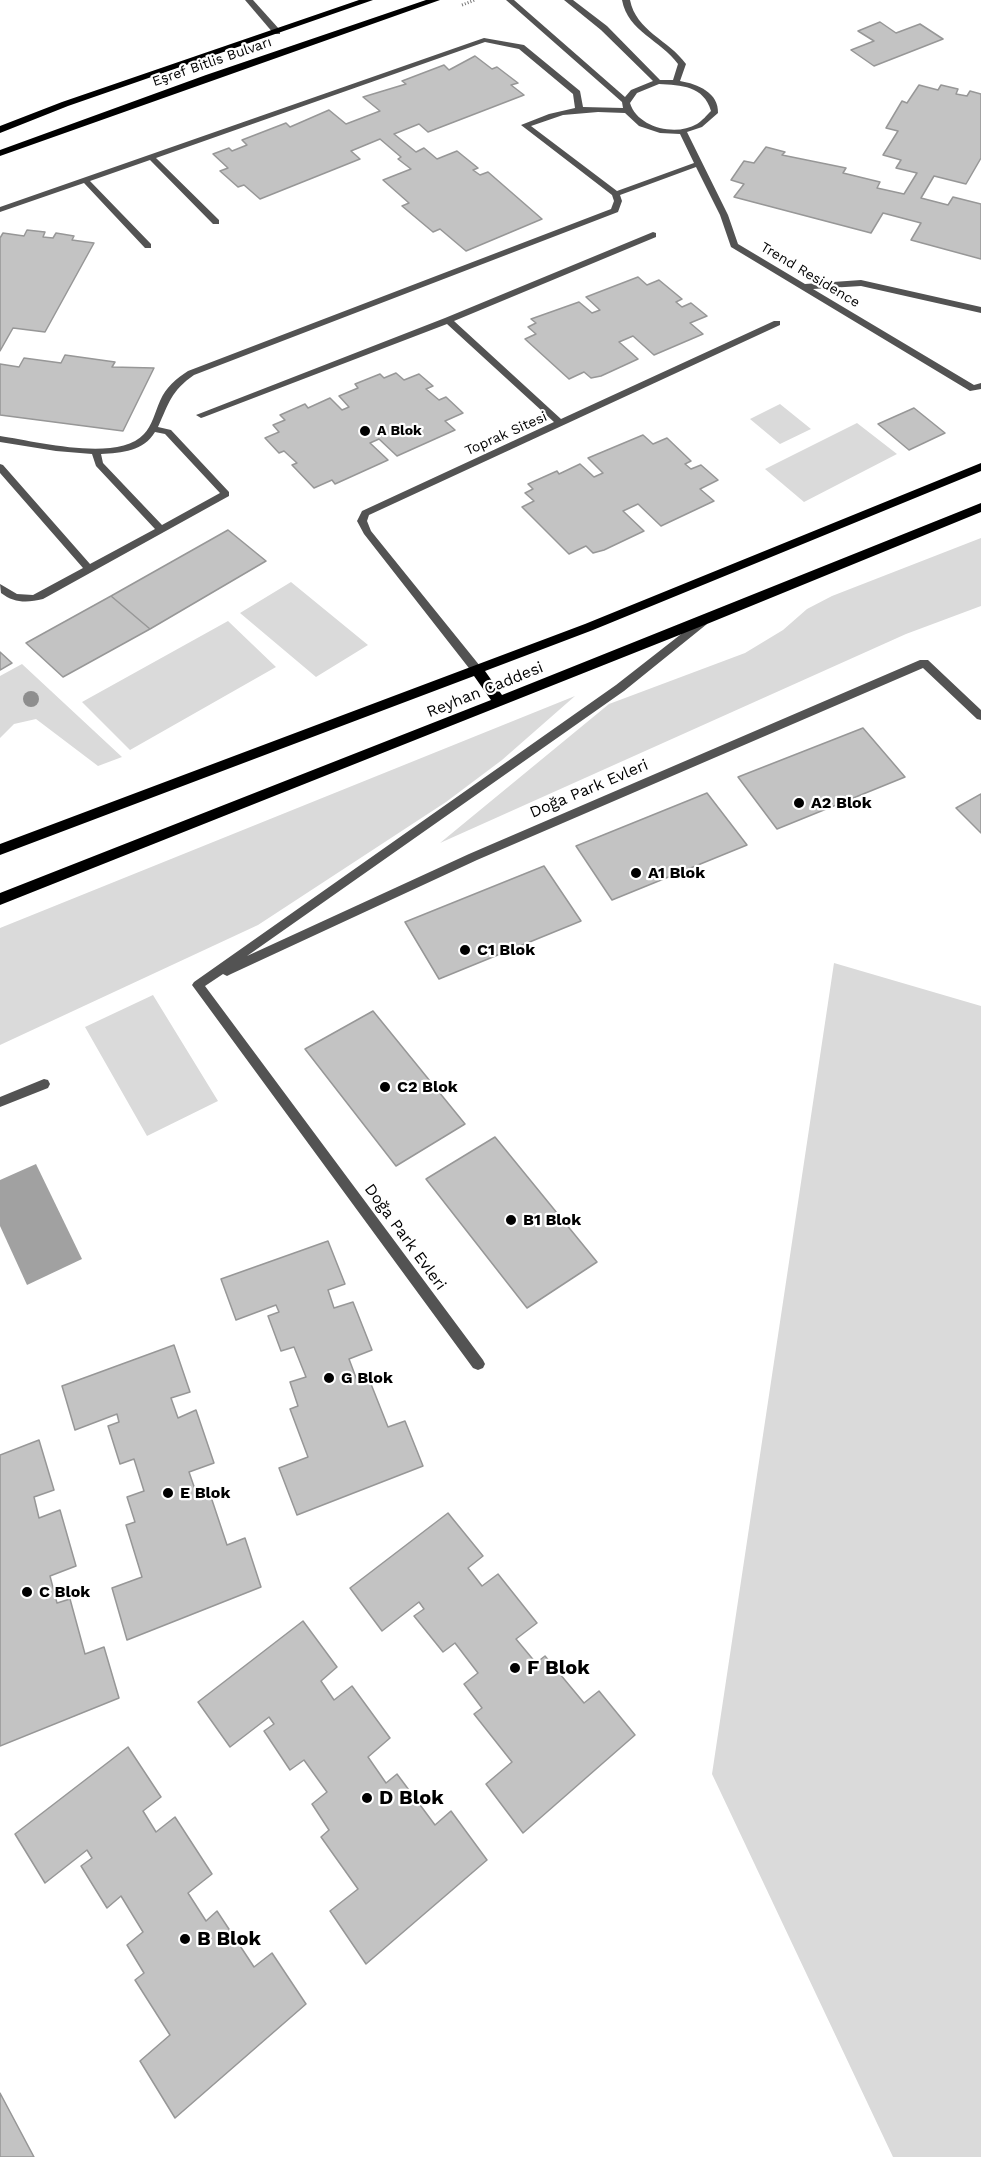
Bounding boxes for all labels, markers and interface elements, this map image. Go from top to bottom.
street label: Eşref Bitlis Bulvarı [150,34,274,90]
street label: Trend Residence [757,239,863,311]
street label: Toprak Sitesi [462,408,550,460]
place label: A Blok [377,423,422,439]
marker: A Blok [358,424,372,438]
street label: Reyhan Caddesi [424,658,546,722]
street label: Doğa Park Evleri [527,755,651,823]
place label: A2 Blok [811,793,872,813]
marker: A2 Blok [792,796,806,810]
place label: A1 Blok [648,863,705,883]
marker: A1 Blok [629,866,643,880]
place label: C1 Blok [477,940,535,960]
marker: C1 Blok [458,943,472,957]
place label: C2 Blok [397,1077,458,1097]
marker: C2 Blok [378,1080,392,1094]
street label: Doğa Park Evleri [360,1180,450,1294]
place label: B1 Blok [523,1210,581,1230]
marker: B1 Blok [504,1213,518,1227]
place label: G Blok [341,1368,393,1388]
marker: G Blok [322,1371,336,1385]
place label: E Blok [180,1483,230,1503]
marker: E Blok [161,1486,175,1500]
place label: C Blok [39,1582,90,1602]
marker: C Blok [20,1585,34,1599]
place label: F Blok [527,1656,590,1680]
marker: F Blok [508,1661,522,1675]
place label: D Blok [379,1786,444,1810]
marker: D Blok [360,1791,374,1805]
place label: B Blok [197,1927,261,1951]
marker: B Blok [178,1932,192,1946]

